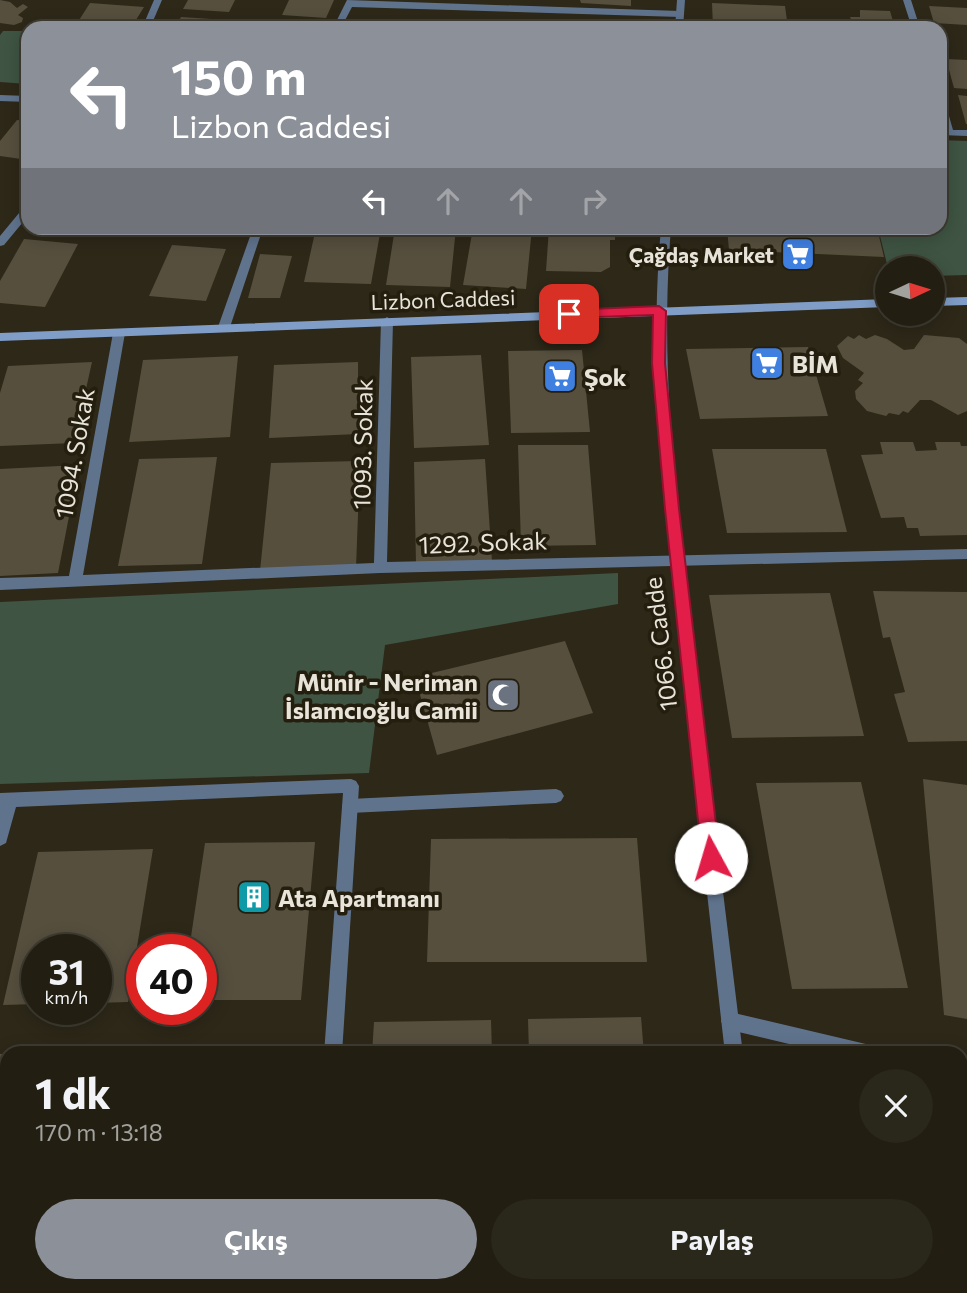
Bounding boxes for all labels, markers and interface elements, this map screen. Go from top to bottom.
text: 150 m [171,45,306,105]
icon: left [56,49,147,140]
text: Lizbon Caddesi [171,105,391,145]
icon: left [356,182,394,220]
icon: ahead [429,182,467,220]
icon: ahead [502,182,540,220]
icon: right [575,182,613,220]
supermarket icon: Çağdaş Market [779,235,817,273]
place label: Çağdaş Market [629,242,774,267]
north arrow [875,256,945,326]
map controls [875,256,945,326]
street label: Lizbon Caddesi [370,284,516,314]
pin [539,284,599,344]
icon: arrive [550,295,588,333]
supermarket icon: BİM [748,344,786,382]
place label: BİM [792,349,839,378]
supermarket icon: Şok [541,357,579,395]
place label: Şok [584,362,627,391]
street label: 1093. Sokak [346,378,378,510]
street label: 1094. Sokak [48,386,100,520]
street label: 1292. Sokak [418,525,548,559]
street label: 1066. Cadde [637,576,683,712]
place label: Münir - Neriman İslamcıoğlu Camii [285,667,478,724]
mosque icon: Münir - Neriman İslamcıoğlu Camii [484,676,522,714]
position arrow [674,821,748,895]
building icon: Ata Apartmanı [235,878,273,916]
place label: Ata Apartmanı [278,883,440,912]
speed limit sign: 40 [126,934,217,1025]
text: 31 [48,949,85,992]
text: km/h [45,986,88,1008]
text: 1 dk [35,1066,111,1118]
button: close [859,1069,933,1143]
text: 170 m · 13:18 [35,1118,163,1146]
button: Çıkış [35,1199,477,1279]
button: Paylaş [491,1199,933,1279]

